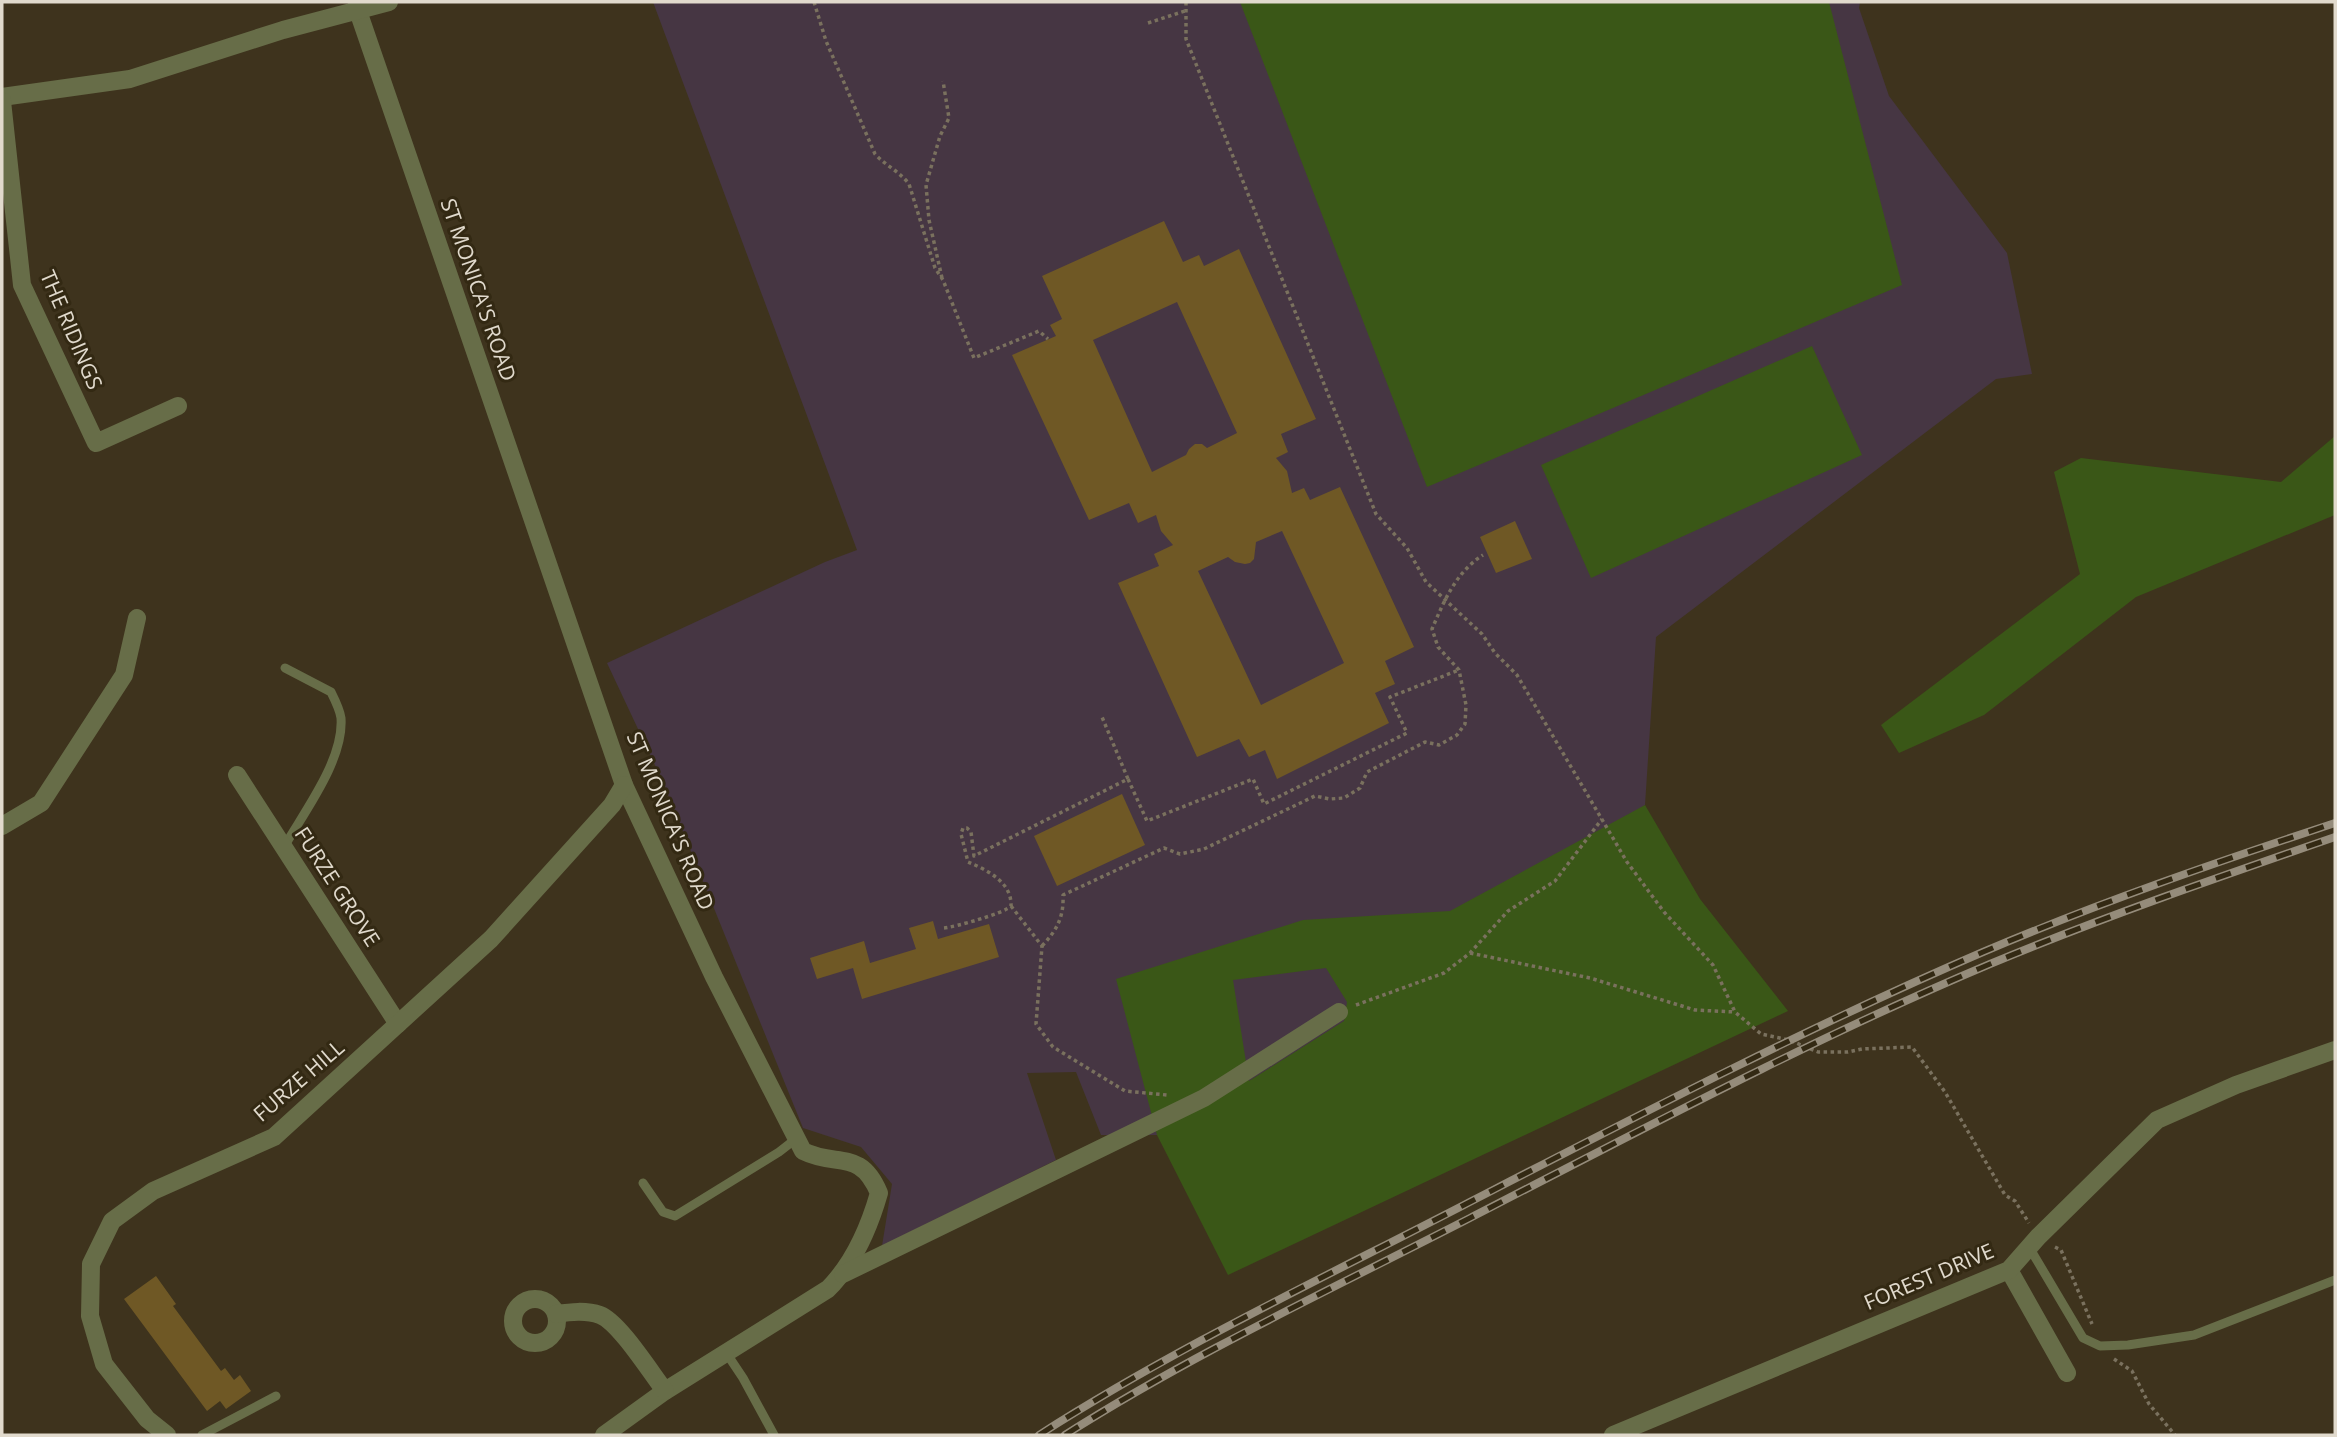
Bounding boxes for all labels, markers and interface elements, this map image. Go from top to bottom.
street label: ST MONICA'S ROAD [435,195,523,385]
street label: THE RIDINGS [34,266,110,393]
street label: ST MONICA'S ROAD [621,727,721,914]
street label: FURZE GROVE [289,821,387,952]
street label: FURZE HILL [247,1033,350,1127]
street label: FOREST DRIVE [1859,1236,1998,1316]

